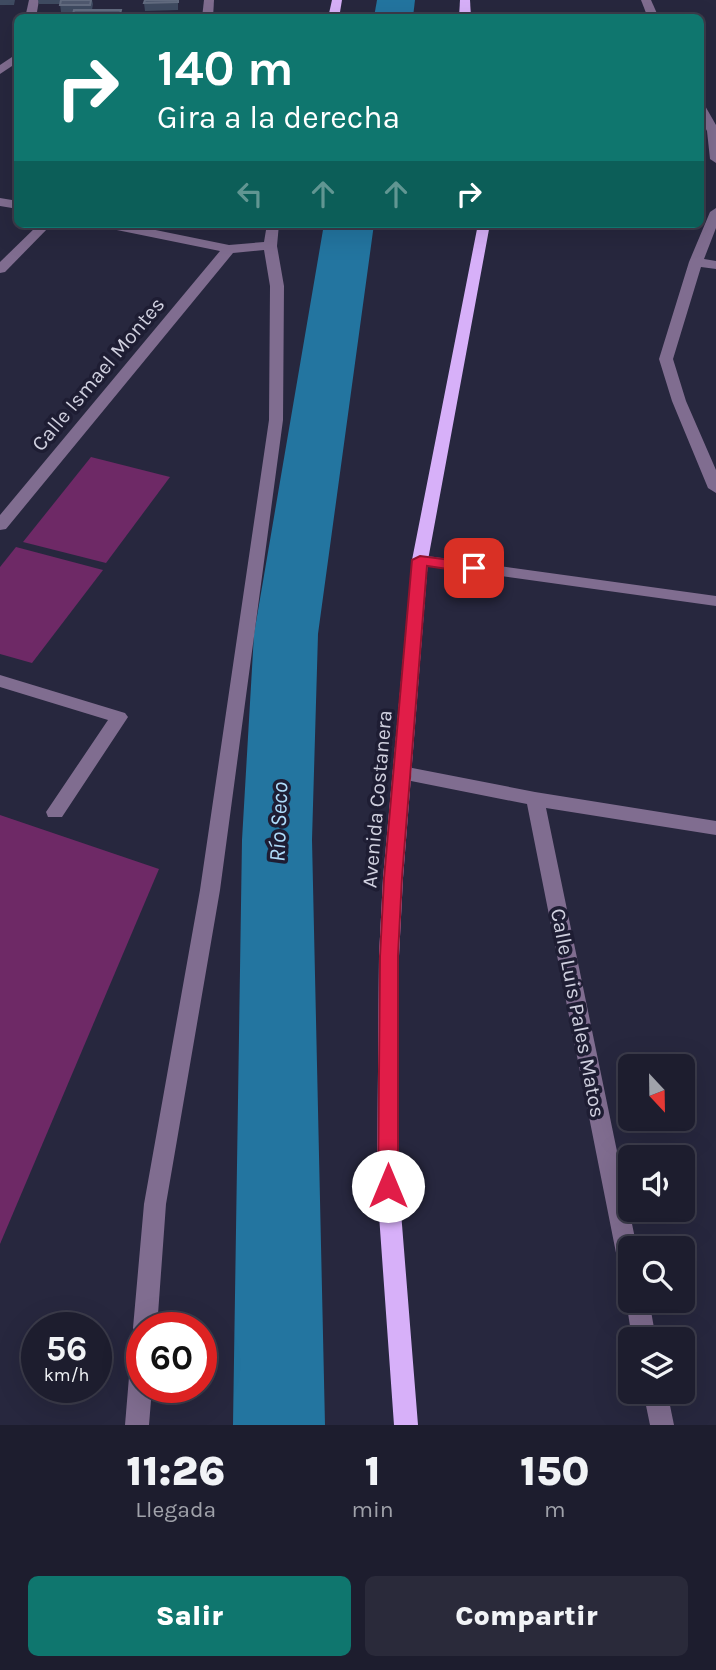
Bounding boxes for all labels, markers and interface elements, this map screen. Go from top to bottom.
text: 140 m [157,40,294,97]
icon: right [42,42,133,133]
text: Gira a la derecha [157,99,400,136]
icon: left [231,175,269,213]
icon: ahead [304,175,342,213]
icon: ahead [377,175,415,213]
icon: right [450,175,488,213]
street label: Calle Ismael Montes [27,292,169,456]
pin [444,538,504,598]
icon: arrive [455,549,493,587]
street label: Avenida Costanera [357,709,397,889]
water label: Río Seco [264,781,293,863]
street label: Calle Luis Pales Matos [546,906,610,1120]
north arrow [618,1054,695,1130]
map controls [618,1054,695,1404]
button: sound [618,1145,695,1222]
position arrow [351,1149,425,1223]
button: search [618,1236,695,1313]
speed limit sign: 60 [126,1312,217,1403]
button: layers [618,1327,695,1404]
text: 56 [46,1328,87,1369]
text: km/h [44,1364,89,1386]
text: 11:26 [126,1446,225,1496]
text: 1 [365,1446,381,1496]
text: 150 [520,1446,590,1496]
text: Llegada [135,1496,216,1523]
text: min [351,1496,394,1523]
text: m [544,1496,566,1523]
button: Salir [28,1576,351,1656]
button: Compartir [365,1576,688,1656]

